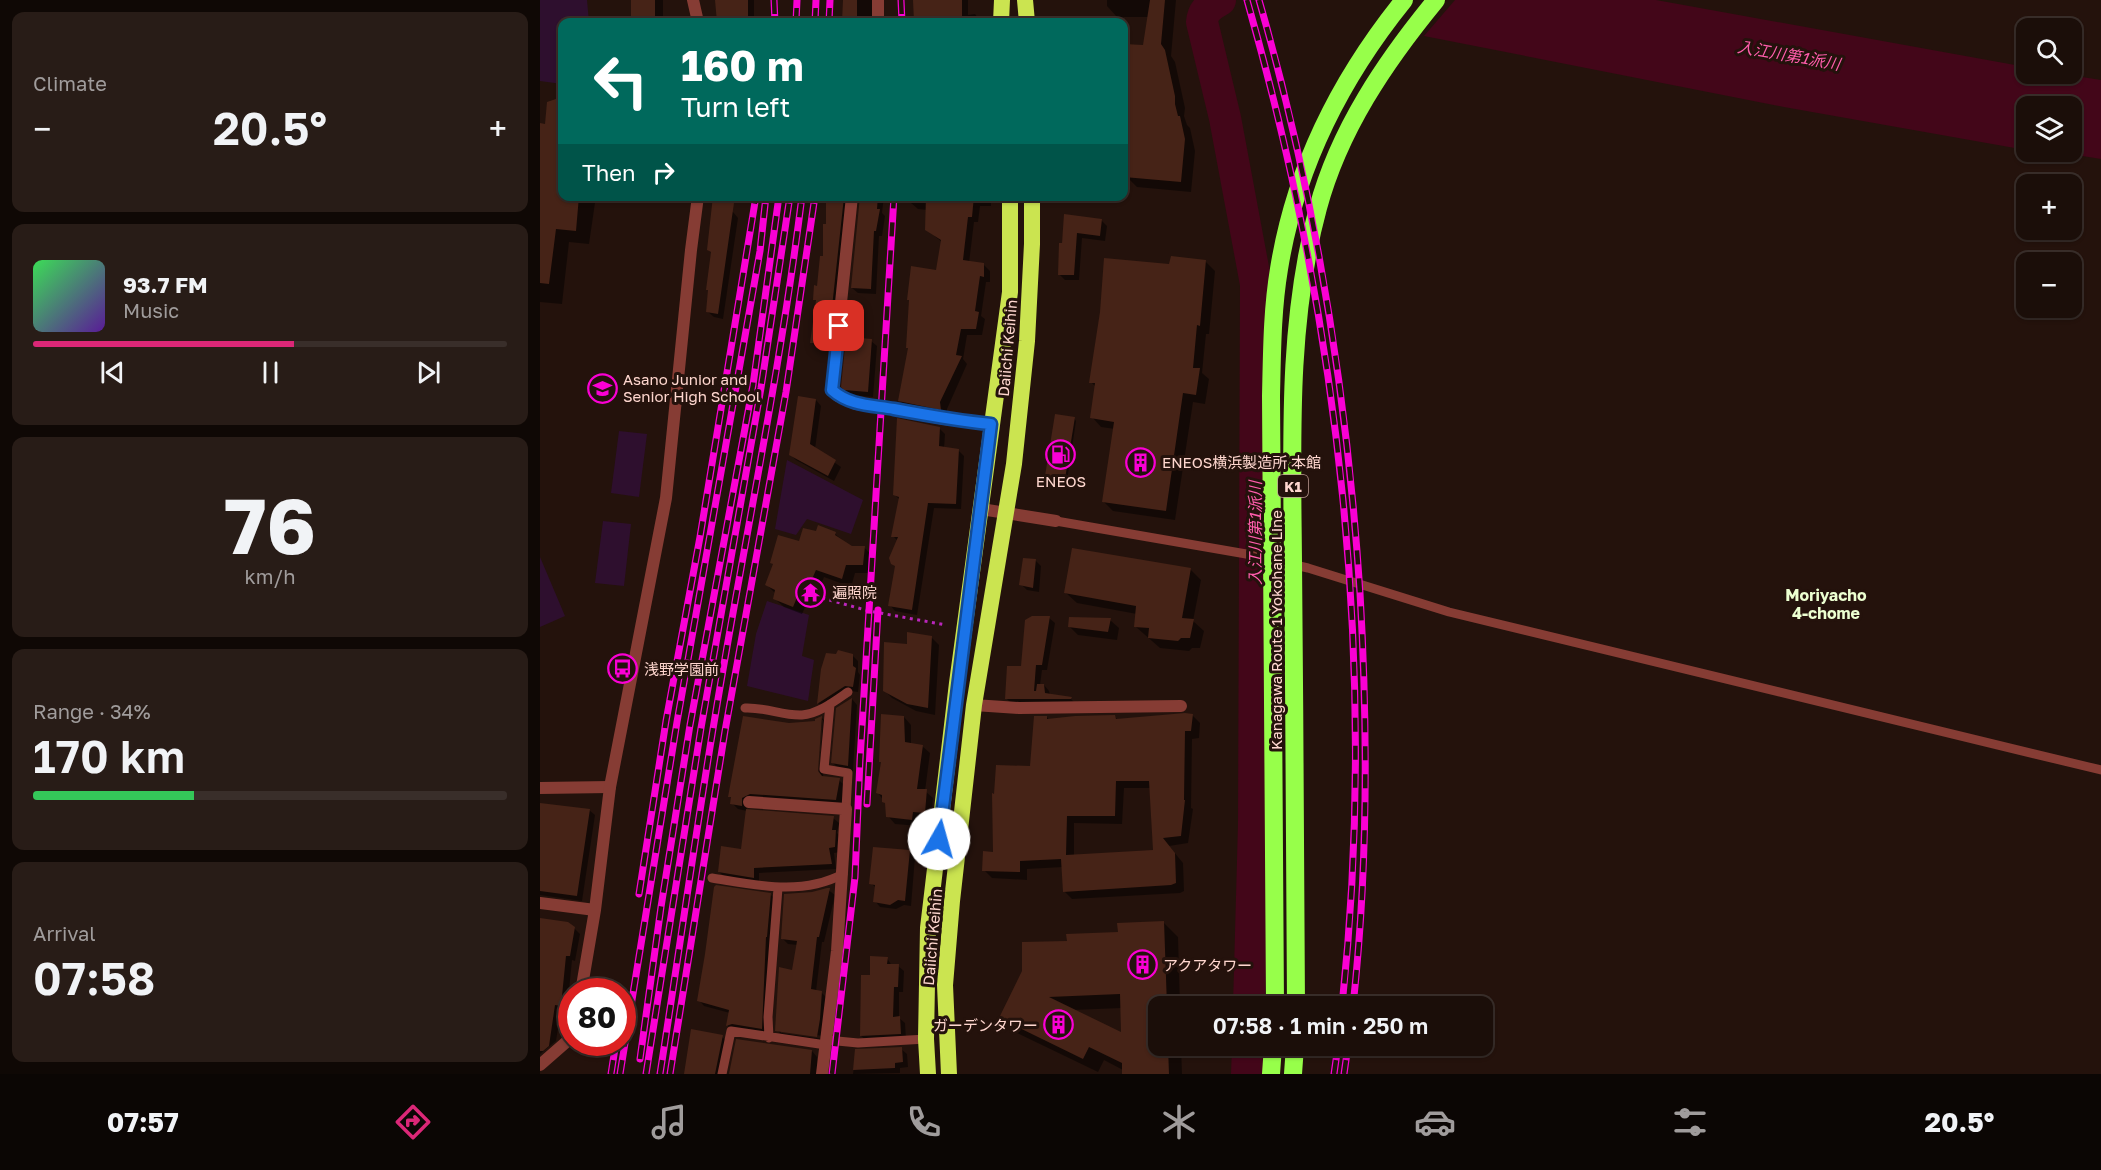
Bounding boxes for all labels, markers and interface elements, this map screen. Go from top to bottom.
map controls [2016,18,2082,318]
button: search [2016,18,2082,84]
water label: 入江川第1派川 [1736,36,1844,74]
text: 160 m [681,40,804,90]
icon: left [582,42,660,120]
text: Climate [33,71,107,95]
text: Turn left [681,91,790,123]
button: layers [2016,96,2082,162]
text: 20.5° [213,101,327,155]
text: − [33,109,51,148]
text: + [489,109,507,148]
icon: right [647,156,680,189]
text: Then [582,159,635,186]
button: + [2016,174,2082,240]
button: − [2016,252,2082,318]
text: 93.7 FM [123,271,208,298]
text: Music [123,298,179,322]
street label: Daiichi Keihin [994,299,1020,397]
pin [813,300,864,351]
icon: arrive [822,309,855,342]
icon: previous [96,356,129,389]
icon: pause [254,356,287,389]
icon: next [412,356,445,389]
place label: Asano Junior and Senior High School [623,370,761,405]
school or university icon: Asano Junior and Senior High School [586,372,618,404]
fuel station icon: ENEOS [1045,438,1077,470]
building icon: ENEOS横浜製造所 本館 [1125,446,1157,478]
place label: ENEOS横浜製造所 本館 [1162,453,1321,471]
place label: ENEOS [1036,472,1086,490]
road number: K1 [1278,475,1308,497]
text: 76 [224,478,316,571]
water label: 入江川第1派川 [1245,479,1265,585]
street label: Kanagawa Route 1 Yokohane Line [1267,510,1285,750]
text: km/h [245,564,295,588]
temple icon: 遍照院 [795,576,827,608]
place label: 遍照院 [832,583,877,601]
district label: Moriyacho 4-chome [1785,585,1867,623]
bus stop icon: 浅野学園前 [607,653,639,685]
place label: 浅野学園前 [644,660,719,678]
text: Range · 34% [33,699,151,723]
text: 170 km [33,729,185,783]
position arrow [907,807,971,871]
street label: Daiichi Keihin [919,888,945,986]
text: Arrival [33,921,96,945]
building icon: アクアタワー [1126,949,1158,981]
text: 07:58 [33,951,155,1005]
place label: アクアタワー [1163,956,1252,974]
speed limit sign: 80 [558,978,636,1056]
building icon: ガーデンタワー [1043,1009,1075,1041]
text: 07:58 · 1 min · 250 m [1213,1012,1428,1039]
place label: ガーデンタワー [933,1016,1038,1034]
icon: directions [392,1101,434,1143]
icon: music [648,1101,690,1143]
icon: phone [903,1101,945,1143]
icon: climate [1158,1101,1200,1143]
icon: car [1414,1101,1456,1143]
icon: filters [1669,1101,1711,1143]
text: 07:57 [107,1106,179,1138]
text: 20.5° [1925,1106,1994,1138]

